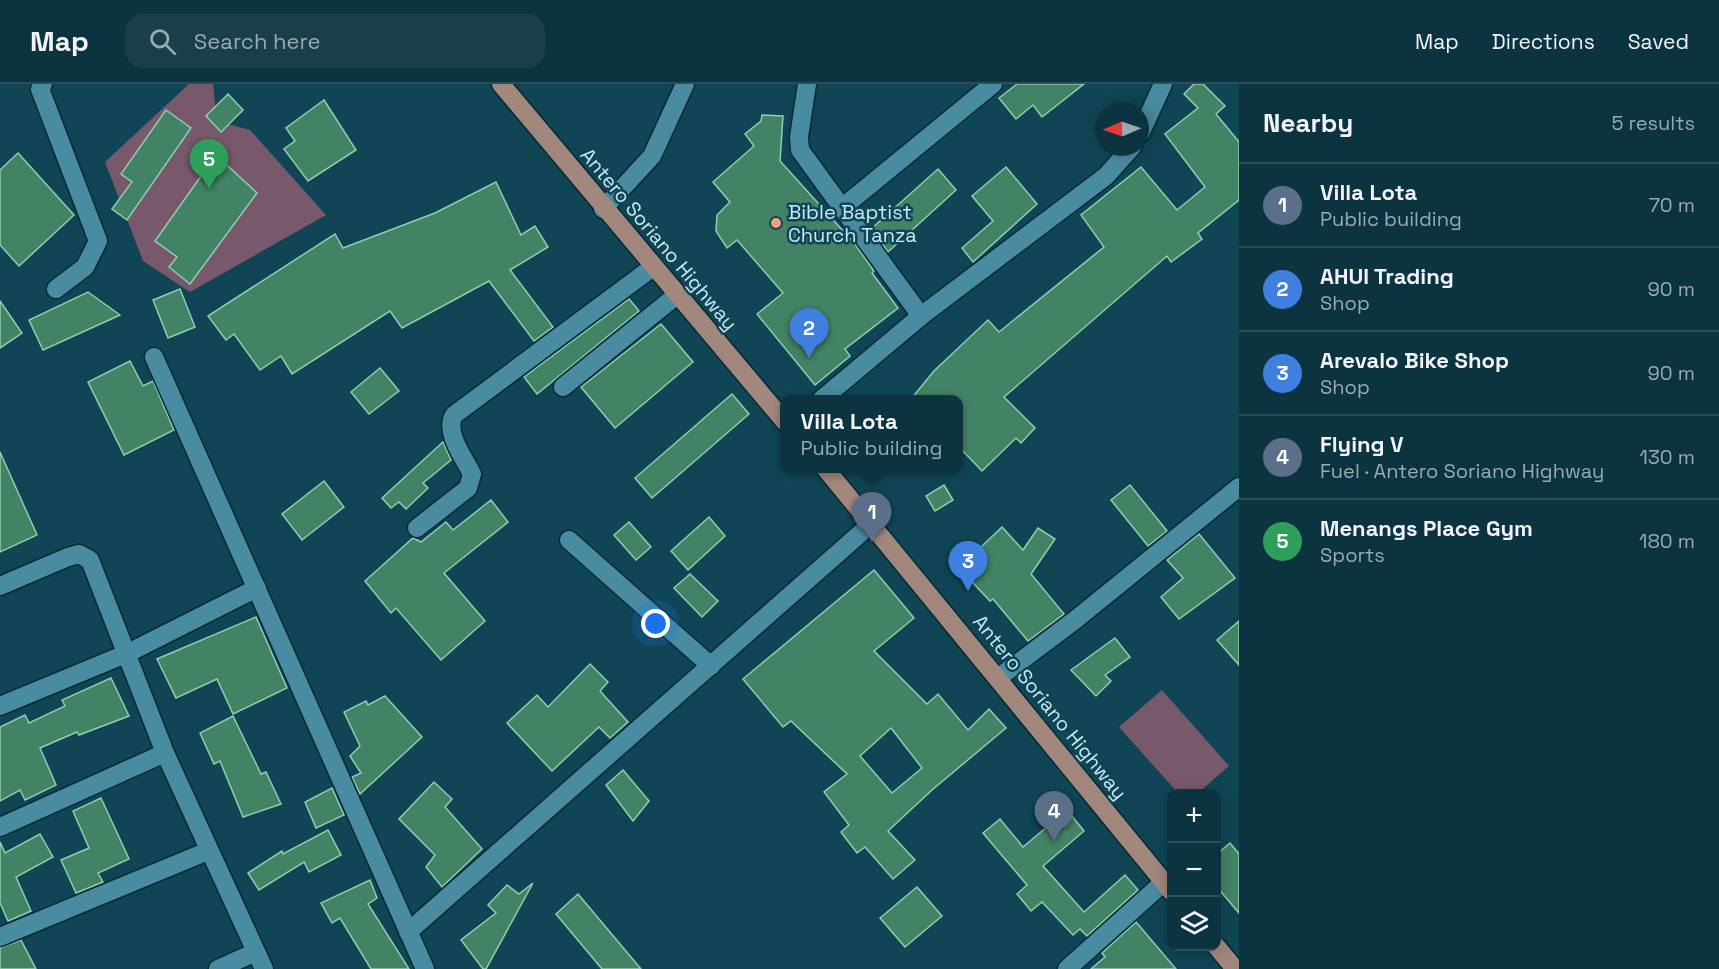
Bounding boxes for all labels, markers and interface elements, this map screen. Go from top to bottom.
search box [125,14,545,68]
text: Map [30,23,89,59]
icon: search [146,25,179,58]
text: Search here [194,27,321,55]
text: Map [1415,28,1459,55]
text: Directions [1492,28,1595,55]
text: Saved [1628,28,1689,55]
north arrow [1095,102,1149,156]
text: Nearby [1263,106,1353,140]
text: 5 results [1611,110,1695,136]
pin: 5 [190,140,228,189]
street label: Antero Soriano Highway [575,142,743,336]
text: Villa Lota [1320,178,1417,206]
text: 1 [1278,192,1287,218]
text: 70 m [1649,192,1695,218]
place label: Bible Baptist Church Tanza [788,199,917,248]
text: Public building [1320,206,1462,232]
marker: Bible Baptist Church Tanza [769,216,783,230]
text: AHUI Trading [1320,262,1454,290]
text: 2 [1277,276,1288,302]
text: 90 m [1648,276,1695,302]
text: Shop [1320,290,1370,316]
pin: 2 [790,308,828,358]
text: Arevalo Bike Shop [1320,346,1509,374]
text: 3 [1276,360,1289,386]
text: 90 m [1648,360,1695,386]
text: Shop [1320,374,1370,400]
popup [780,395,963,473]
text: Villa Lota [801,407,898,435]
text: Flying V [1320,430,1404,458]
text: Public building [801,435,942,461]
text: 4 [1276,444,1289,470]
text: 130 m [1639,444,1695,470]
text: Fuel · Antero Soriano Highway [1320,458,1604,484]
pin: 1 [852,492,892,542]
text: Menangs Place Gym [1320,514,1533,542]
text: 5 [1277,528,1289,554]
text: 180 m [1639,528,1695,554]
pin: 3 [948,542,988,591]
text: Sports [1320,542,1385,568]
your location [641,609,670,638]
street label: Antero Soriano Highway [967,609,1133,805]
map controls [1167,789,1221,951]
button: + [1167,789,1221,843]
pin: 4 [1034,792,1074,841]
button: − [1167,843,1221,897]
button: layers [1167,897,1221,951]

